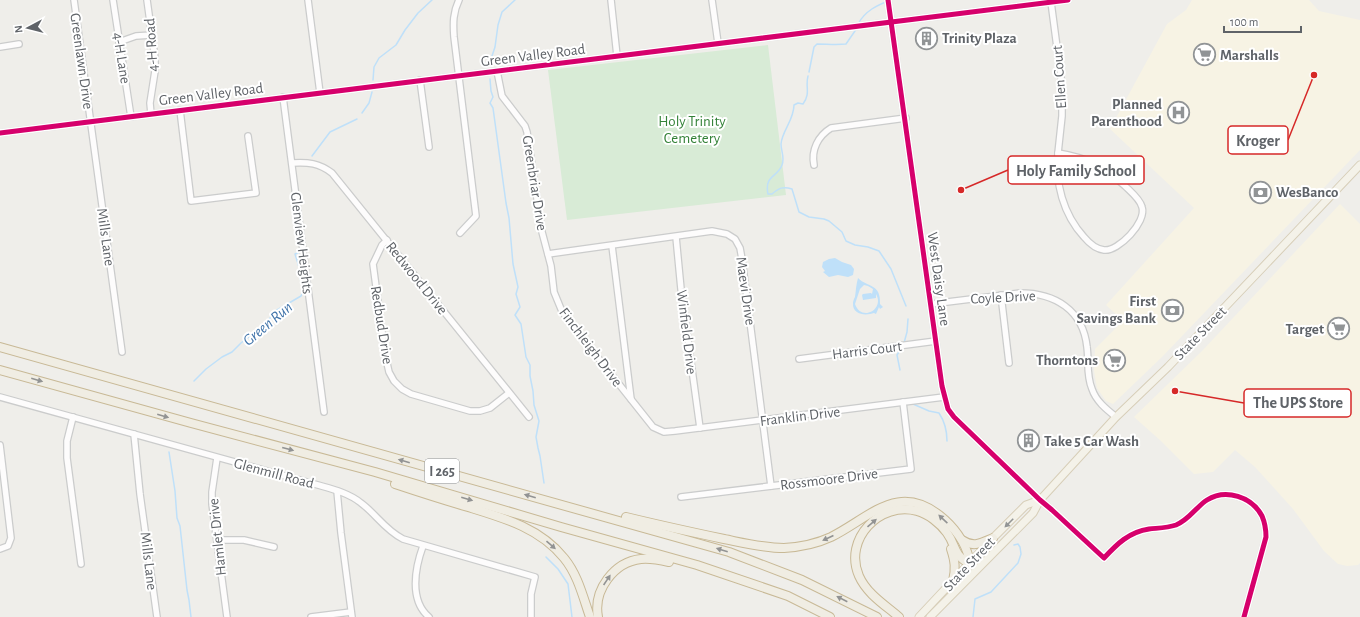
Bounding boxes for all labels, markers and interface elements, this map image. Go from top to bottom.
north arrow [8,8,48,48]
scale bar [1224,8,1301,34]
street label: Greenlawn Drive [67,12,96,110]
text: 100 m [1230,16,1258,28]
street label: 4-H Road [142,17,161,72]
text: N [13,25,24,34]
building icon: Trinity Plaza [913,25,939,51]
street label: 4-H Lane [110,31,133,85]
place label: Trinity Plaza [942,31,1017,46]
street label: Green Valley Road [480,42,586,69]
supermarket icon: Marshalls [1192,42,1218,68]
street label: Ellen Court [1050,44,1069,109]
place label: Marshalls [1220,48,1279,63]
street label: Green Valley Road [158,81,264,108]
place label: Planned Parenthood [1091,97,1162,129]
hospital icon: Planned Parenthood [1165,100,1191,126]
park label: Holy Trinity Cemetery [658,114,726,146]
callout: Kroger [1228,126,1288,154]
text: Kroger [1236,133,1280,149]
street label: Greenbriar Drive [520,134,549,232]
callout: Holy Family School [1008,156,1144,184]
text: Holy Family School [1016,163,1136,180]
bank icon: WesBanco [1247,179,1273,205]
place label: WesBanco [1276,185,1338,200]
street label: Glenview Heights [288,191,315,295]
street label: Mills Lane [94,207,117,267]
street label: West Daisy Lane [924,231,953,327]
street label: Redwood Drive [383,239,450,318]
street label: Maevi Drive [733,256,758,326]
street label: Redbud Drive [368,285,395,365]
street label: Coyle Drive [970,288,1036,307]
street label: Winfield Drive [674,289,699,375]
place label: First Savings Bank [1076,294,1157,326]
bank icon: First Savings Bank [1159,297,1185,323]
water label: Green Run [240,299,295,349]
street label: State Street [1171,304,1230,363]
street label: Finchleigh Drive [556,305,625,390]
supermarket icon: Target [1326,316,1352,342]
place label: Target [1286,322,1324,337]
street label: Harris Court [831,339,903,362]
supermarket icon: Thorntons [1101,347,1127,373]
place label: Thorntons [1036,353,1098,368]
one-way arrow [31,378,44,384]
callout: The UPS Store [1244,389,1351,417]
text: The UPS Store [1253,395,1344,411]
street label: Franklin Drive [759,404,841,429]
one-way arrow [156,413,169,419]
building icon: Take 5 Car Wash [1016,428,1042,454]
place label: Take 5 Car Wash [1044,434,1139,449]
one-way arrow [282,447,294,453]
street label: Glenmill Road [232,456,316,491]
one-way arrow [398,458,410,464]
road number: I 265 [425,459,459,483]
street label: Rossmoore Drive [779,466,879,493]
one-way arrow [523,493,535,499]
one-way arrow [462,496,474,502]
street label: Hamlet Drive [206,497,229,576]
one-way arrow [939,515,948,524]
one-way arrow [867,518,877,527]
one-way arrow [1004,518,1014,527]
street label: Mills Lane [137,531,160,591]
street label: State Street [941,534,998,594]
one-way arrow [822,535,833,541]
one-way arrow [546,540,556,549]
one-way arrow [716,547,728,553]
one-way arrow [603,575,611,586]
one-way arrow [836,596,848,602]

